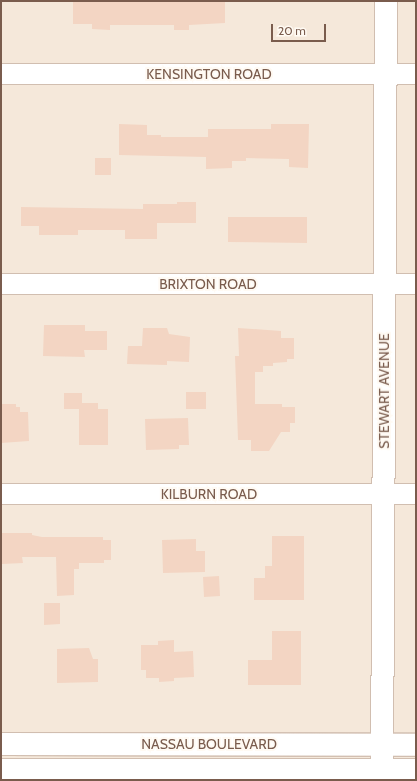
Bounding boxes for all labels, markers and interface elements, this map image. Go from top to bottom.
scale bar [273,16,328,42]
text: 20 m [278,23,306,38]
street label: KENSINGTON ROAD [146,66,272,82]
street label: BRIXTON ROAD [159,276,257,292]
street label: STEWART AVENUE [376,333,392,449]
street label: KILBURN ROAD [161,486,257,502]
street label: NASSAU BOULEVARD [141,736,277,752]

